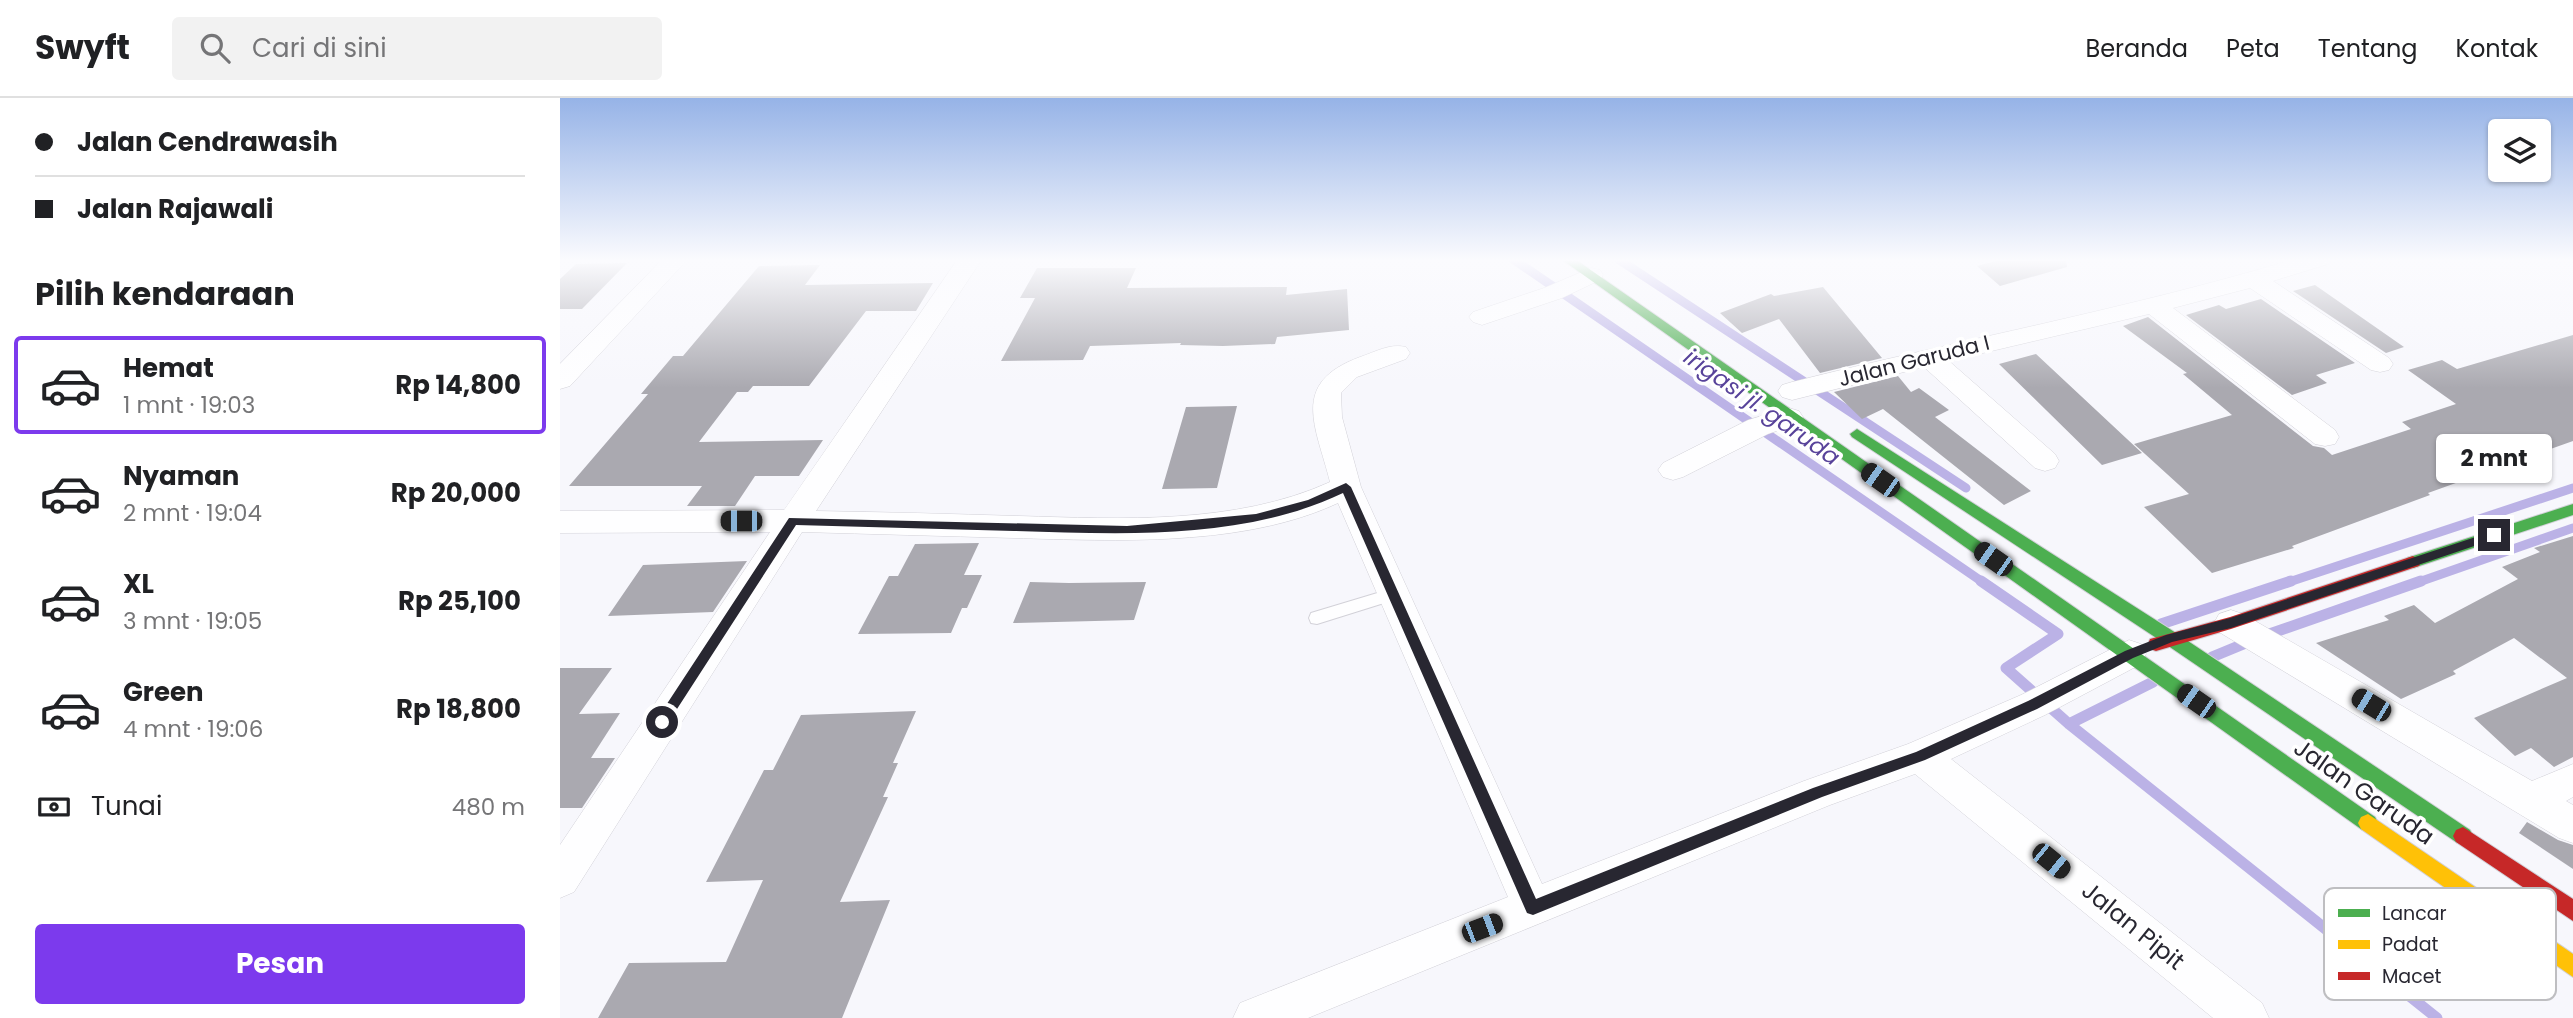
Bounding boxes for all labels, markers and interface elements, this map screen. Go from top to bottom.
search box [172,17,662,80]
text: Swyft [35,24,130,71]
icon: search [196,29,234,67]
text: Cari di sini [252,30,387,66]
text: Beranda [2085,32,2188,65]
text: Peta [2226,32,2280,65]
text: Tentang [2318,32,2418,65]
text: Kontak [2456,32,2538,65]
map controls [2488,119,2551,182]
button: layers [2488,119,2551,182]
text: Jalan Cendrawasih [77,124,338,160]
text: Jalan Rajawali [77,191,273,227]
text: Pilih kendaraan [35,271,295,316]
street label: Jalan Garuda I [1835,328,1992,393]
water label: irigasi jl. garuda [1677,341,1847,473]
text: Hemat [123,350,214,386]
icon: car [39,354,102,417]
text: Rp 14,800 [395,367,521,403]
text: 1 mnt · 19:03 [123,389,255,421]
callout: 2 mnt [2436,434,2552,482]
text: 2 mnt [2460,442,2528,474]
text: Nyaman [123,458,239,494]
car [1857,459,1904,501]
icon: car [39,462,102,525]
text: Rp 20,000 [391,475,521,511]
text: 2 mnt · 19:04 [123,497,262,529]
car [721,511,763,532]
route end [2478,519,2510,551]
car [1970,538,2017,580]
text: XL [123,566,154,602]
icon: car [39,570,102,633]
text: Rp 25,100 [398,583,521,619]
text: 3 mnt · 19:05 [123,605,262,637]
text: Green [123,674,204,710]
icon: car [39,678,102,741]
car [2173,680,2220,722]
car [2348,685,2395,725]
text: Rp 18,800 [396,691,521,727]
route start [646,706,678,738]
text: 4 mnt · 19:06 [123,713,263,745]
street label: Jalan Garuda [2287,731,2441,852]
icon: cash [35,788,73,826]
text: Tunai [91,788,162,824]
text: 480 m [452,791,525,823]
car [2029,840,2074,882]
street label: Jalan Pipit [2075,874,2192,977]
legend [2324,888,2556,1000]
text: Lancar [2382,900,2447,927]
car [1459,911,1506,945]
button: Pesan [35,924,525,1004]
text: Padat [2382,931,2439,958]
text: Macet [2382,963,2442,990]

